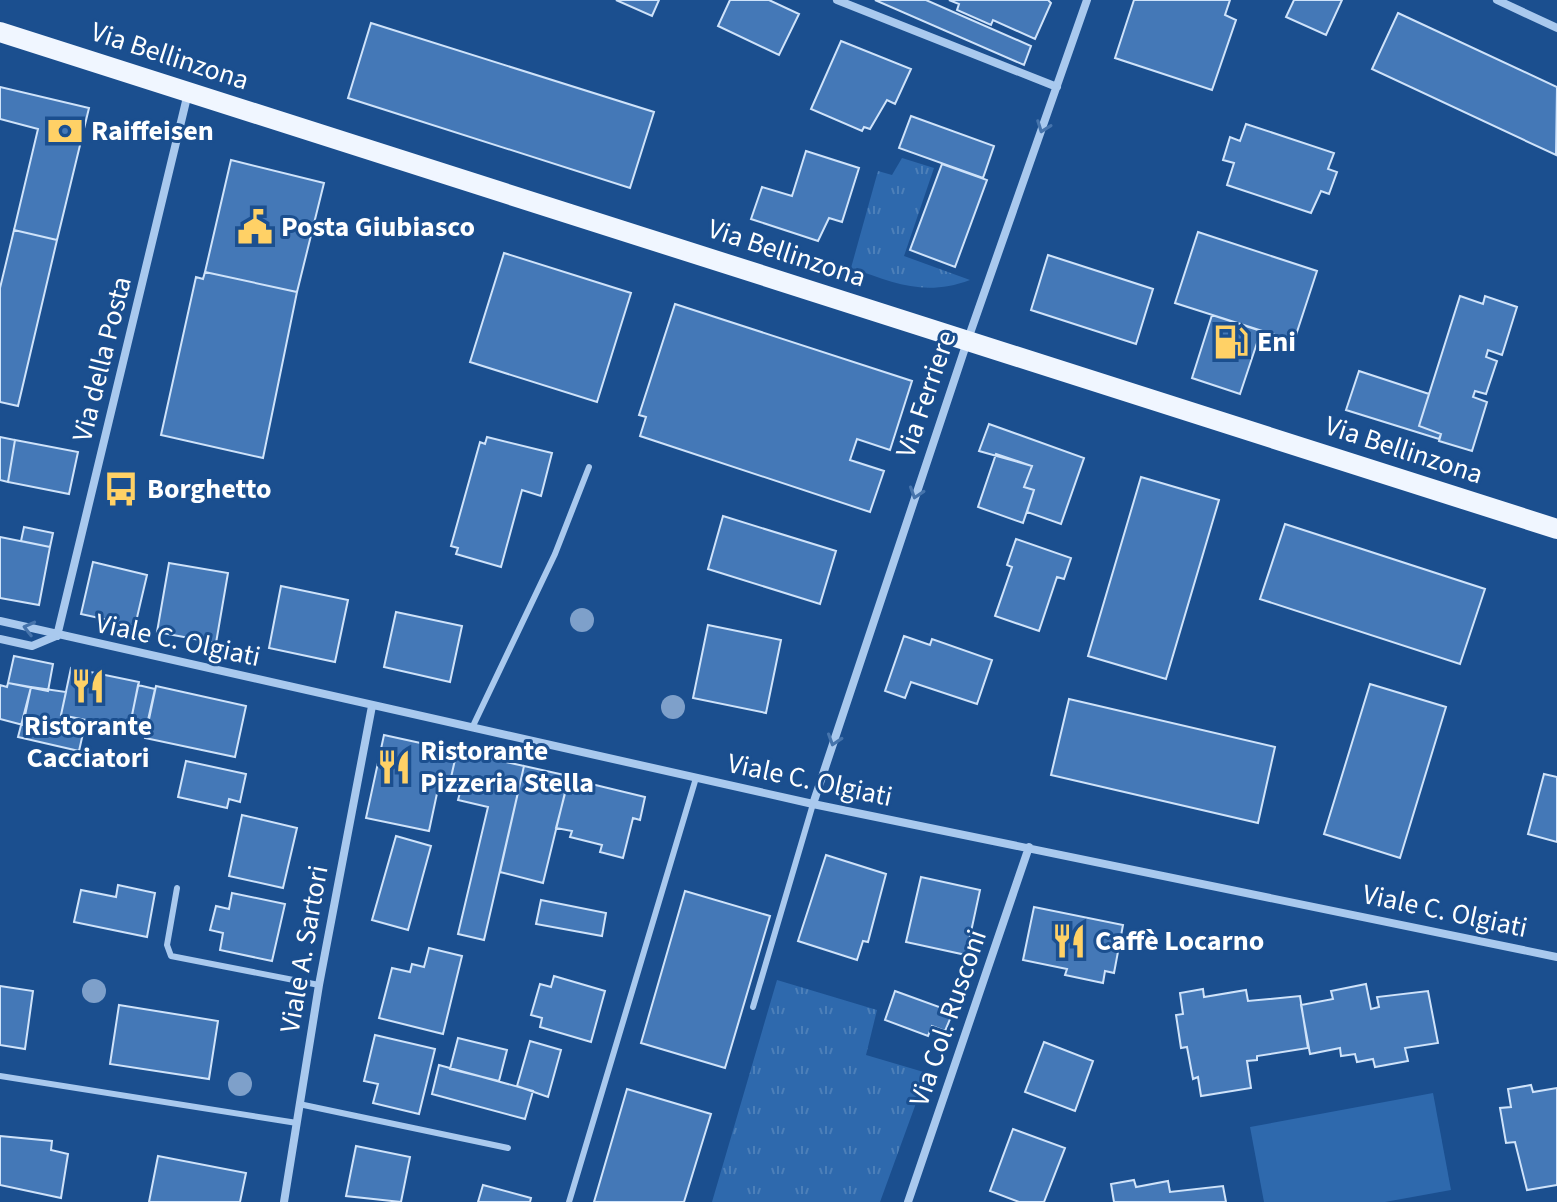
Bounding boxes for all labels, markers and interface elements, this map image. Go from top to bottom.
street label: Via Bellinzona [86,12,254,100]
place label: Raiffeisen [91,111,214,151]
bank icon: Raiffeisen [46,112,84,150]
one-way arrow [1036,119,1053,133]
place label: Posta Giubiasco [281,207,475,247]
public building icon: Posta Giubiasco [236,208,274,246]
street label: Via Bellinzona [703,209,871,297]
street label: Via della Posta [62,272,142,446]
place label: Eni [1257,322,1296,362]
fuel station icon: Eni [1212,323,1250,361]
street label: Via Ferriere [886,325,966,463]
street label: Via Bellinzona [1320,406,1488,494]
place label: Borghetto [147,469,271,509]
bus stop icon: Borghetto [102,470,140,508]
one-way arrow [910,485,926,499]
street label: Viale C. Olgiati [92,603,264,677]
one-way arrow [22,620,36,637]
restaurant icon: Ristorante Cacciatori [69,667,107,705]
place label: Ristorante Cacciatori [24,706,152,778]
place label: Ristorante Pizzeria Stella [420,731,594,803]
one-way arrow [827,732,843,746]
street label: Viale C. Olgiati [724,743,896,817]
restaurant icon: Ristorante Pizzeria Stella [375,748,413,786]
street label: Viale A. Sartori [270,862,338,1036]
street label: Viale C. Olgiati [1359,874,1531,948]
place label: Caffè Locarno [1095,921,1264,961]
restaurant icon: Caffè Locarno [1050,922,1088,960]
street label: Via Col. Rusconi [899,924,997,1112]

